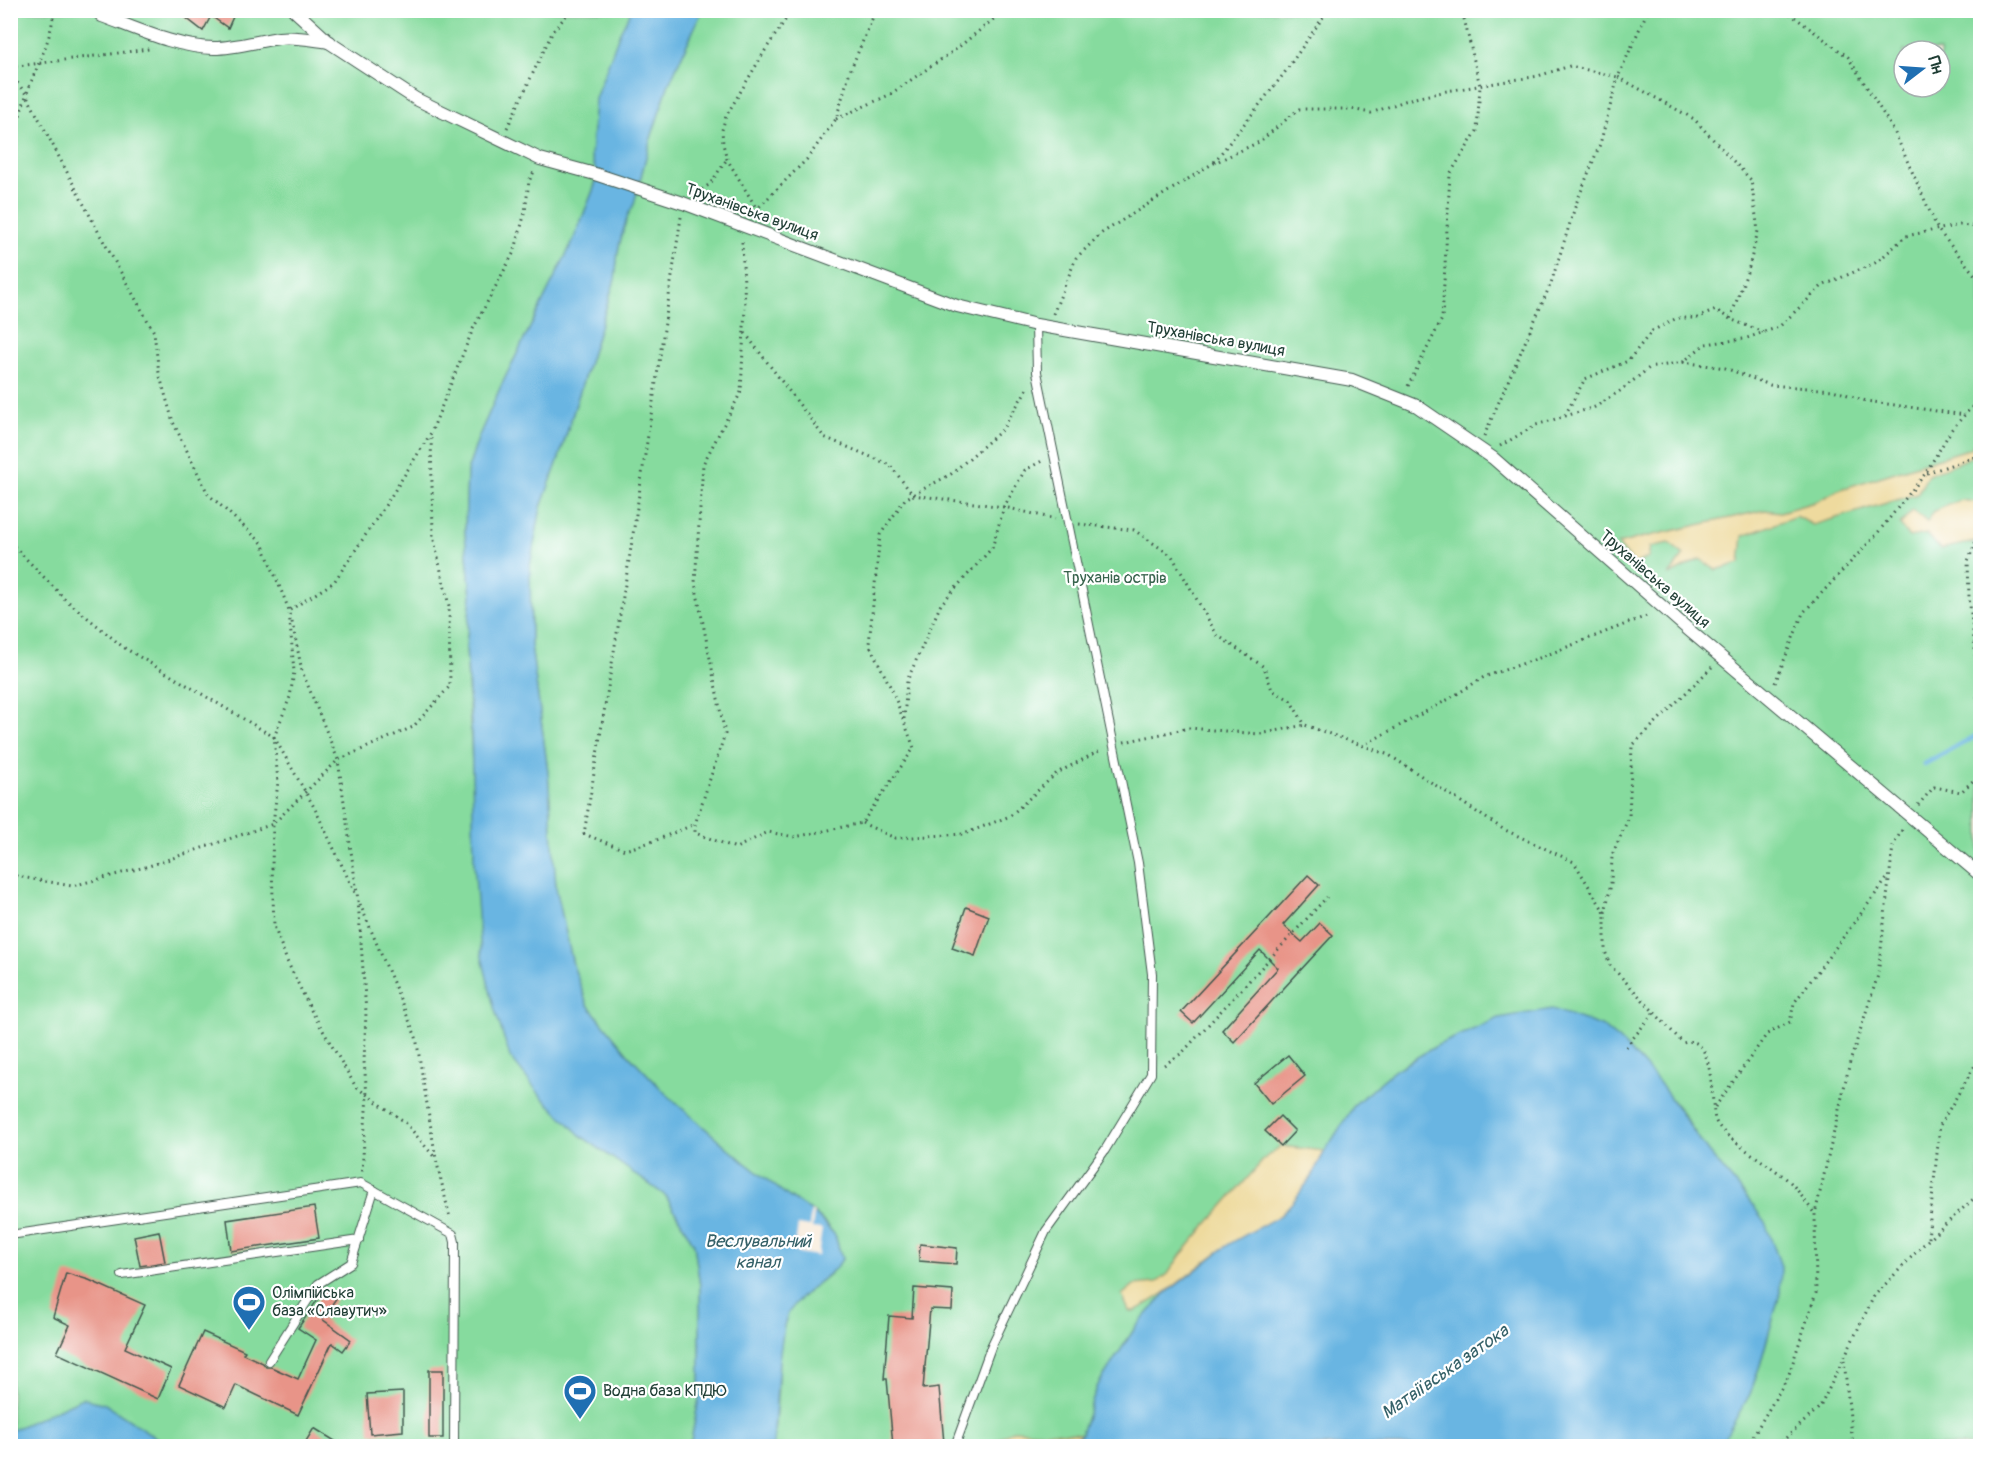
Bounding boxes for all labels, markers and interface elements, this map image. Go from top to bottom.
north arrow [1892,39,1952,99]
text: Пн [1923,54,1948,76]
street label: Труханівська вулиця [683,179,821,245]
street label: Труханівська вулиця [1145,317,1287,361]
street label: Труханівська вулиця [1596,526,1714,632]
park label: Труханів острів [1063,568,1167,588]
water label: Веслувальний канал [705,1230,812,1274]
place label: Олімпійська база «Славутич» [272,1283,387,1321]
sports icon: Олімпійська база «Славутич» [231,1284,267,1331]
water label: Матвіївська затока [1377,1319,1514,1424]
sports icon: Водна база КПДЮ [562,1373,598,1420]
place label: Водна база КПДЮ [603,1381,727,1401]

